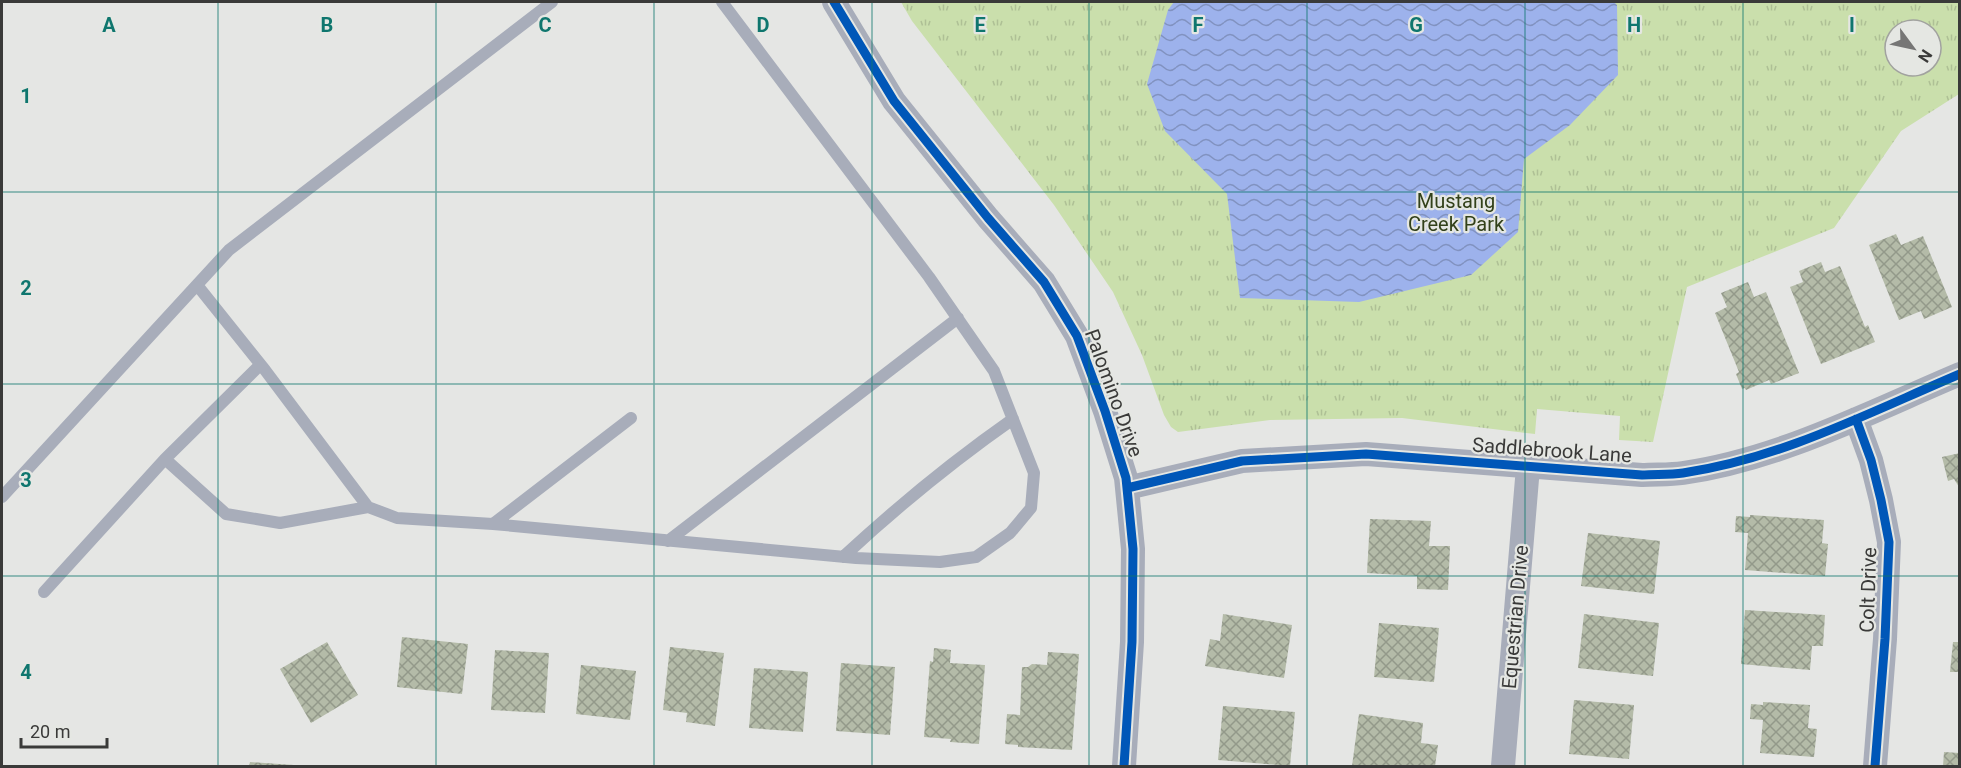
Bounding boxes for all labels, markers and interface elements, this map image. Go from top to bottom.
text: A [102,13,116,37]
text: B [321,13,333,37]
text: C [538,13,552,37]
text: D [757,13,770,37]
text: E [974,13,986,37]
text: F [1193,13,1204,37]
text: G [1409,13,1423,37]
text: H [1627,13,1641,37]
text: I [1849,13,1855,37]
north arrow [1883,18,1943,78]
text: N [1914,46,1936,66]
text: 1 [20,84,32,108]
park label: Mustang Creek Park [1408,189,1505,236]
text: 2 [20,276,32,300]
street label: Palomino Drive [1080,326,1148,460]
street label: Saddlebrook Lane [1471,432,1633,468]
text: 3 [20,468,32,492]
street label: Equestrian Drive [1497,544,1533,690]
street label: Colt Drive [1855,547,1881,633]
text: 4 [20,660,32,684]
scale bar [21,711,106,749]
text: 20 m [30,721,70,742]

